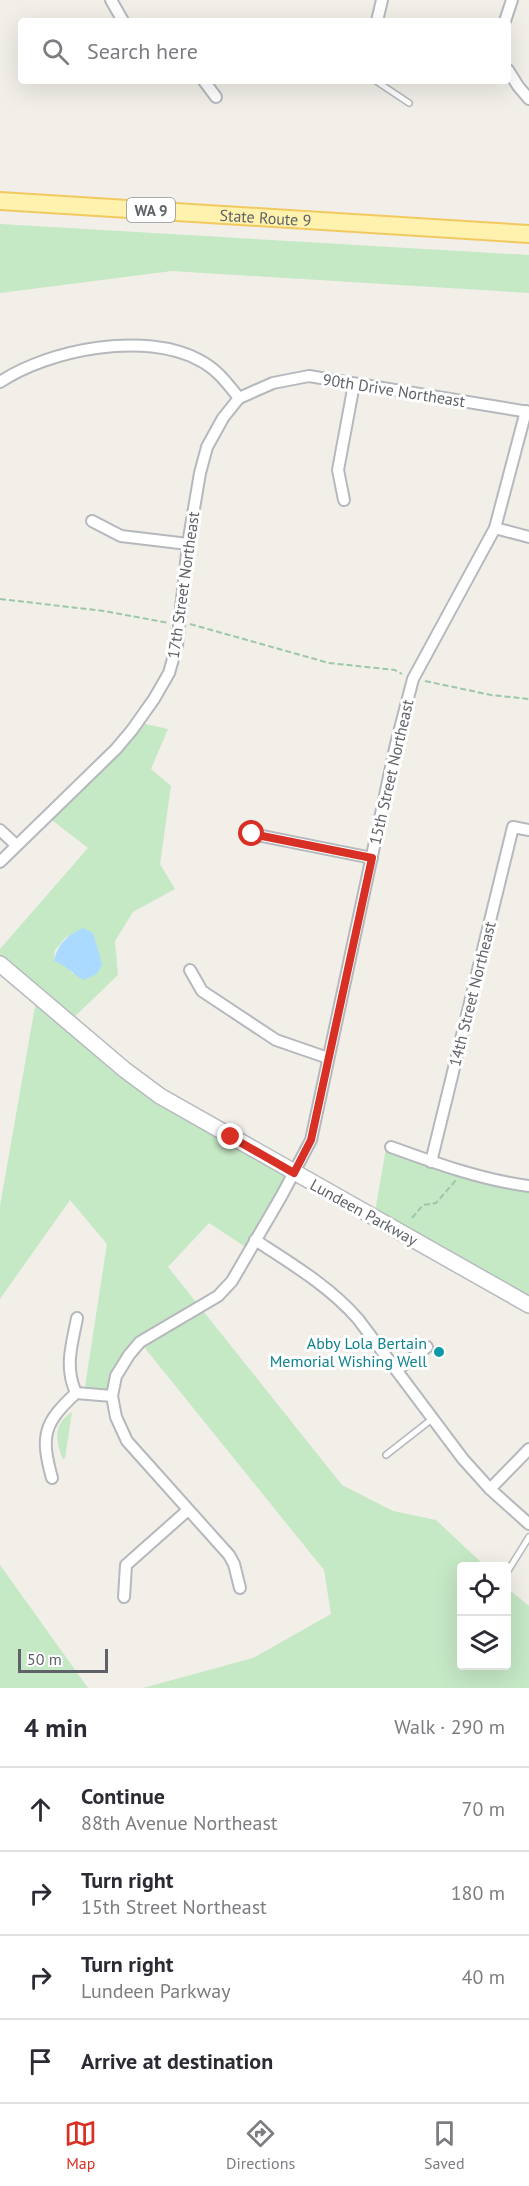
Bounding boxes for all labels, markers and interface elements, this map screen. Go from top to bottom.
search box [18,18,511,84]
icon: search [39,35,72,68]
text: Search here [87,37,198,65]
road number: WA 9 [127,198,175,222]
street label: State Route 9 [219,205,312,230]
street label: 90th Drive Northeast [321,369,467,411]
street label: 17th Street Northeast [163,510,203,660]
street label: 15th Street Northeast [365,697,418,847]
route start [238,820,264,846]
street label: 14th Street Northeast [444,919,500,1069]
route end [217,1123,243,1149]
street label: Lundeen Parkway [307,1174,422,1250]
place label: Abby Lola Bertain Memorial Wishing Well [270,1333,427,1371]
marker: Abby Lola Bertain Memorial Wishing Well [432,1345,446,1359]
map controls [457,1562,511,1670]
button: locate [457,1562,511,1616]
button: layers [457,1616,511,1670]
scale bar [18,1646,108,1674]
text: 50 m [27,1649,62,1669]
text: 4 min [24,1711,87,1744]
text: Walk · 290 m [394,1714,505,1740]
text: Continue [81,1782,165,1810]
icon: ahead [24,1793,57,1826]
text: 70 m [462,1796,505,1822]
text: 88th Avenue Northeast [81,1810,278,1836]
text: Turn right [81,1866,173,1894]
icon: right [24,1877,57,1910]
text: 180 m [451,1880,505,1906]
text: 15th Street Northeast [81,1894,267,1920]
text: Turn right [81,1950,173,1978]
icon: right [24,1961,57,1994]
text: 40 m [462,1964,505,1990]
text: Lundeen Parkway [81,1978,231,2004]
icon: arrive [24,2045,57,2078]
text: Arrive at destination [81,2047,273,2075]
tab: Map [64,2117,97,2173]
tab: Directions [226,2117,295,2173]
tab: Saved [424,2117,465,2173]

